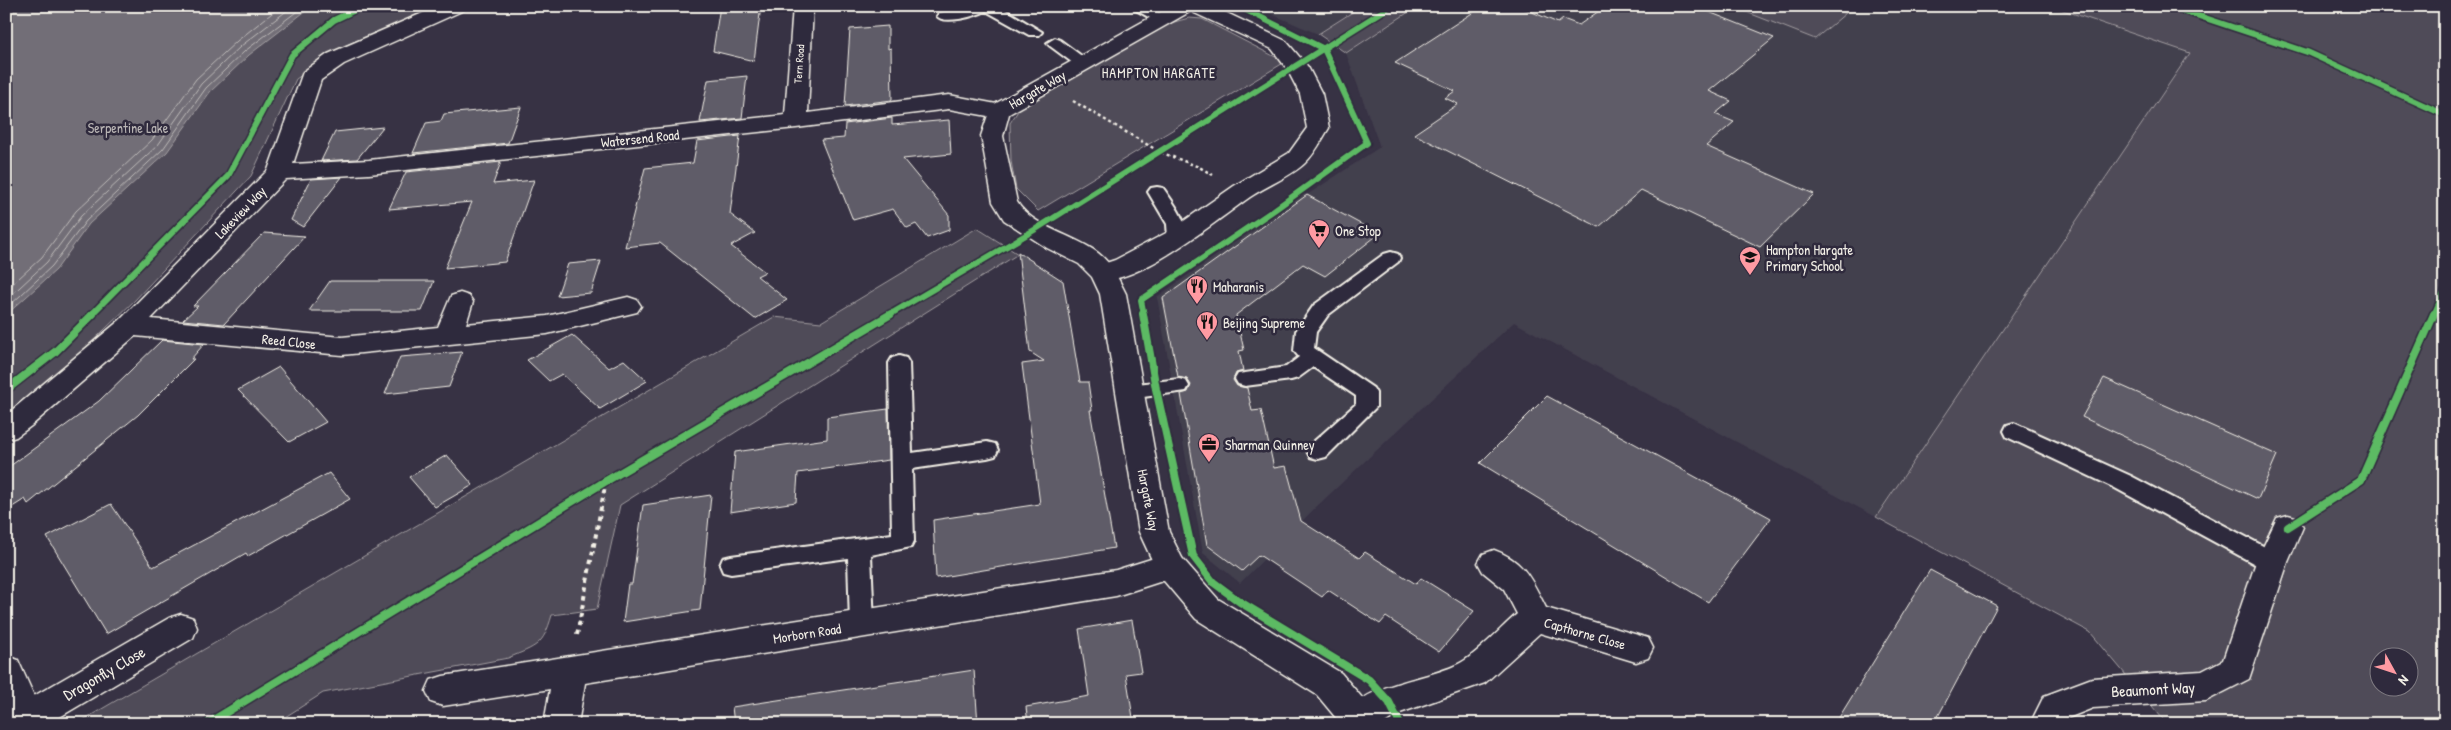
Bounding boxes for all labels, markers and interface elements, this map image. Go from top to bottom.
street label: Tern Road [791,43,807,84]
district label: HAMPTON HARGATE [1102,63,1216,82]
street label: Hargate Way [1005,65,1070,114]
park label: Serpentine Lake [88,118,169,138]
street label: Watersend Road [600,124,681,152]
street label: Lakeview Way [210,182,271,243]
supermarket icon: One Stop [1307,218,1331,249]
place label: One Stop [1335,221,1381,241]
place label: Hampton Hargate Primary School [1766,240,1854,276]
school or university icon: Hampton Hargate Primary School [1738,245,1762,276]
restaurant icon: Maharanis [1185,274,1209,305]
place label: Maharanis [1213,277,1264,296]
restaurant icon: Beijing Supreme [1195,310,1219,341]
place label: Beijing Supreme [1223,313,1306,333]
street label: Reed Close [261,329,317,353]
office icon: Sharman Quinney [1197,432,1221,463]
place label: Sharman Quinney [1225,435,1315,455]
street label: Hargate Way [1133,467,1164,533]
street label: Capthorne Close [1542,612,1628,655]
street label: Morborn Road [772,618,843,648]
street label: Dragonfly Close [59,640,150,705]
north arrow [2368,648,2418,698]
text: N [2394,672,2414,690]
street label: Beaumont Way [2111,676,2196,702]

